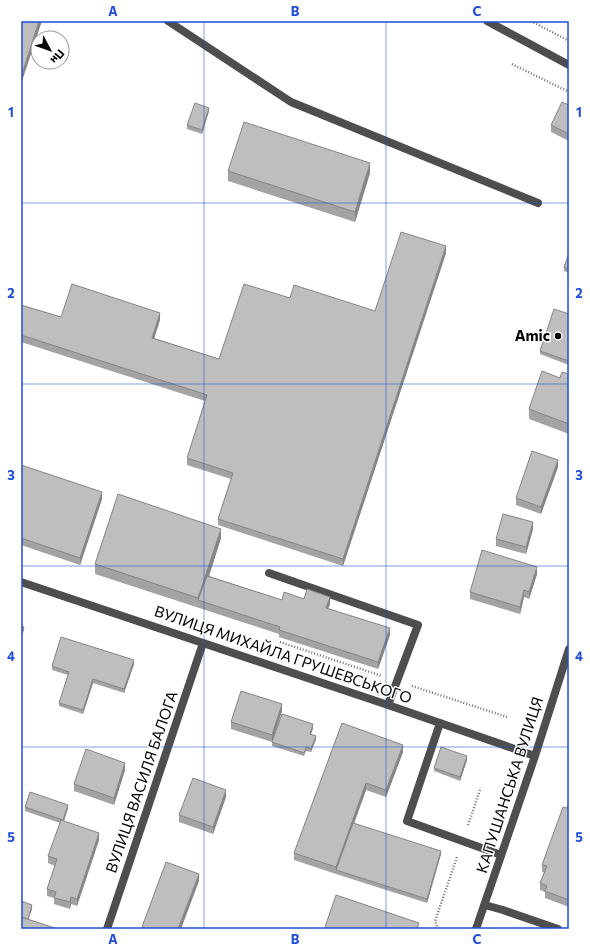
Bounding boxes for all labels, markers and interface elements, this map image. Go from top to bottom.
text: A [108,3,118,19]
text: B [291,3,300,19]
text: C [473,3,482,19]
north arrow [30,30,70,70]
text: Пн [48,47,68,67]
text: 1 [8,104,14,120]
text: 1 [576,104,582,120]
text: 2 [7,285,15,301]
text: 2 [575,285,583,301]
place label: Amic [515,326,550,344]
marker: Amic [553,331,563,341]
text: 3 [7,467,15,483]
text: 3 [575,467,583,483]
street label: ВУЛИЦЯ МИХАЙЛА ГРУШЕВСЬКОГО [152,601,414,707]
text: 4 [7,648,15,664]
text: 4 [575,648,583,664]
street label: ВУЛИЦЯ ВАСИЛЯ БАЛОГА [101,688,181,875]
street label: КАПУШАНСЬКА ВУЛИЦЯ [472,694,546,875]
text: 5 [7,829,15,845]
text: 5 [575,829,583,845]
text: A [108,931,118,947]
text: B [291,931,300,947]
text: C [473,931,482,947]

